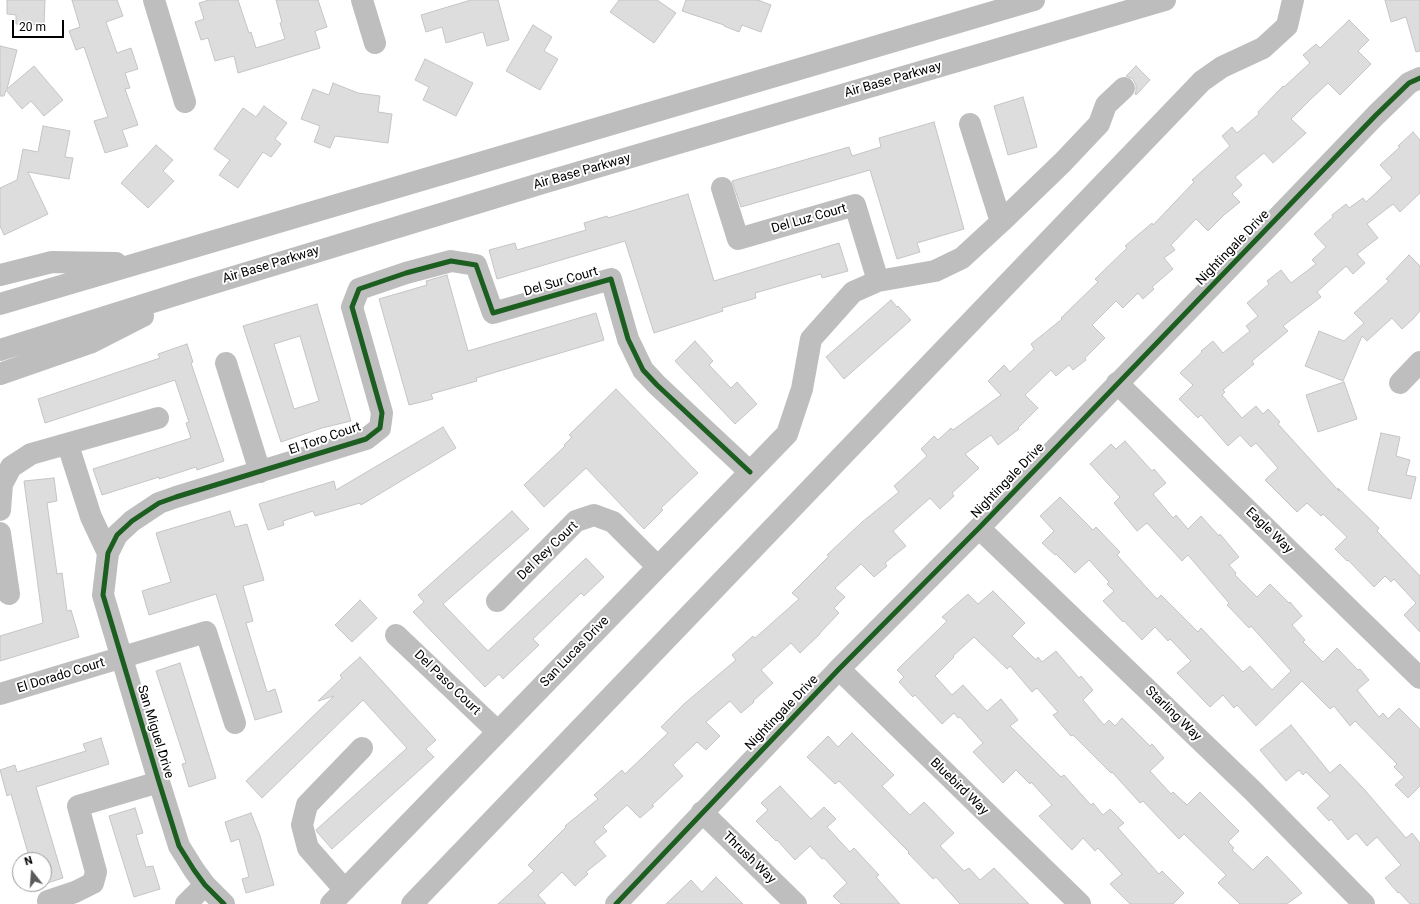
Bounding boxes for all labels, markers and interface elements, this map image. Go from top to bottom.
scale bar [14,12,66,38]
text: 20 m [19,20,46,34]
street label: Air Base Parkway [843,59,943,101]
street label: Air Base Parkway [532,151,632,193]
street label: Del Luz Court [770,201,848,237]
street label: Nightingale Drive [1193,207,1273,289]
street label: Air Base Parkway [221,243,321,287]
street label: Del Sur Court [522,264,600,300]
street label: El Toro Court [287,419,363,459]
street label: Nightingale Drive [968,440,1048,522]
street label: Eagle Way [1242,505,1296,557]
street label: Del Rey Court [515,518,581,584]
street label: San Lucas Drive [537,613,613,691]
street label: Del Paso Court [411,647,483,719]
street label: El Dorado Court [15,655,107,697]
street label: Nightingale Drive [742,672,822,754]
street label: Starling Way [1142,683,1204,745]
street label: San Miguel Drive [133,684,177,780]
street label: Bluebird Way [927,755,991,819]
street label: Thrush Way [719,829,779,887]
north arrow [12,852,52,892]
text: N [23,854,34,868]

